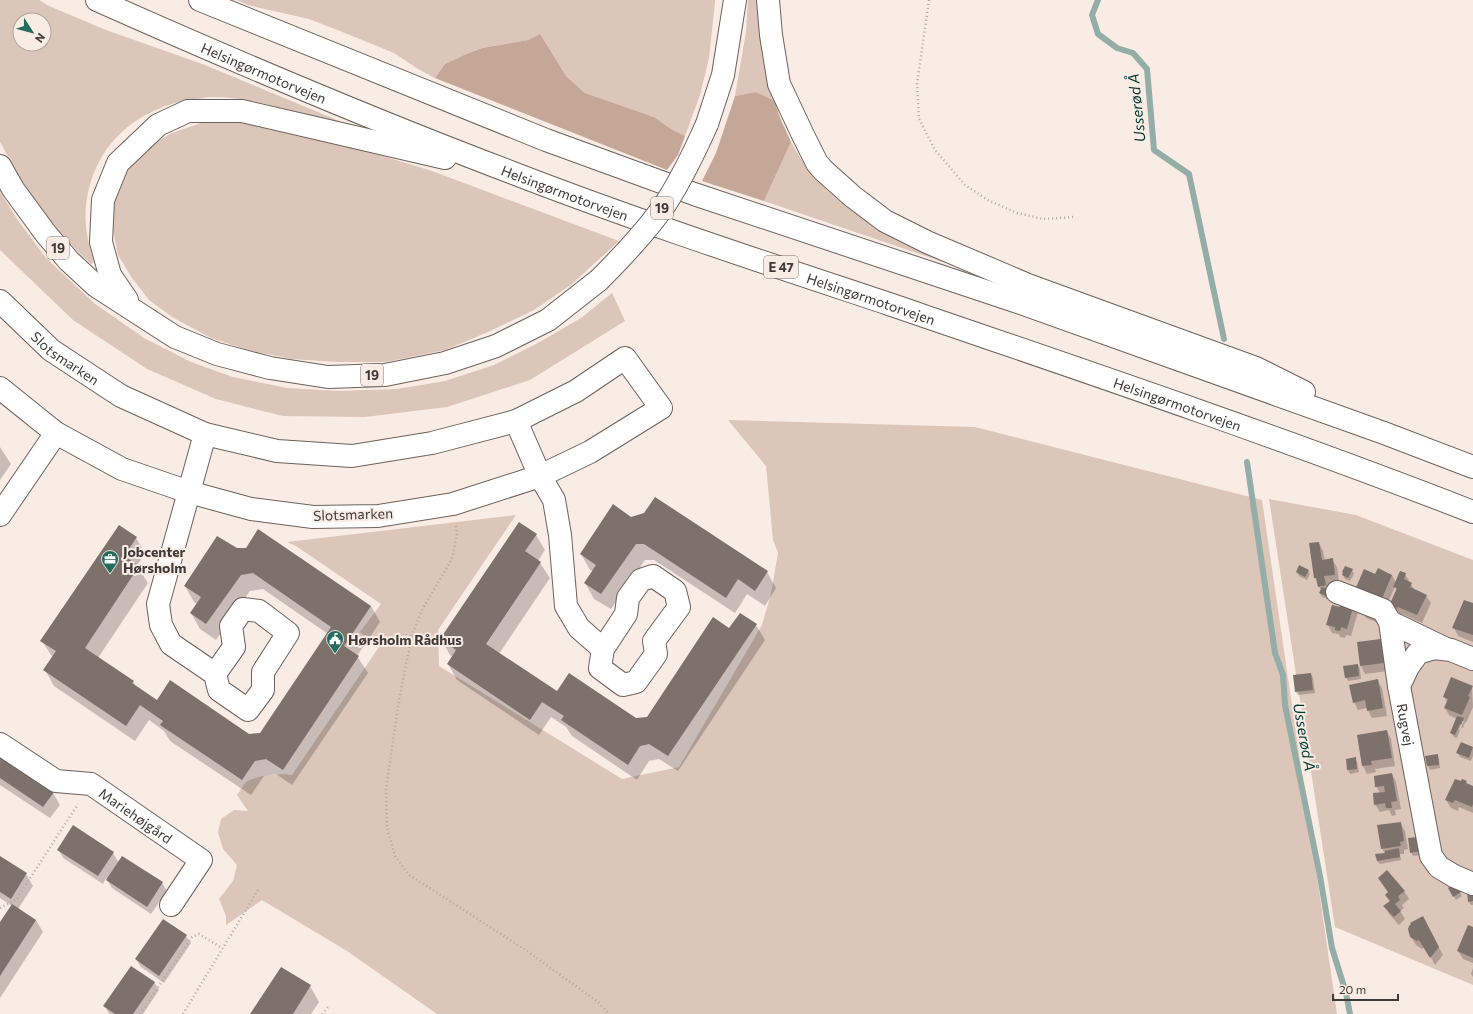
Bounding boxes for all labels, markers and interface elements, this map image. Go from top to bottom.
north arrow [12,12,52,52]
text: N [33,31,48,45]
street label: Helsingørmotorvejen [199,38,329,106]
water label: Usserød Å [1122,73,1149,143]
street label: Helsingørmotorvejen [499,161,631,224]
road number: 19 [651,197,673,219]
road number: 19 [47,237,69,259]
road number: E 47 [764,256,798,278]
street label: Helsingørmotorvejen [805,269,938,328]
street label: Slotsmarken [28,327,103,388]
road number: 19 [361,364,383,386]
street label: Helsingørmotorvejen [1111,373,1244,434]
street label: Slotsmarken [313,504,393,524]
place label: Jobcenter Hørsholm [123,543,186,576]
office icon: Jobcenter Hørsholm [100,549,120,574]
public building icon: Hørsholm Rådhus [325,629,345,654]
place label: Hørsholm Rådhus [348,631,462,648]
water label: Usserød Å [1290,701,1321,773]
street label: Rugvej [1394,702,1419,747]
street label: Mariehøjgård [96,784,176,846]
scale bar [1333,976,1398,1002]
text: 20 m [1339,982,1366,996]

